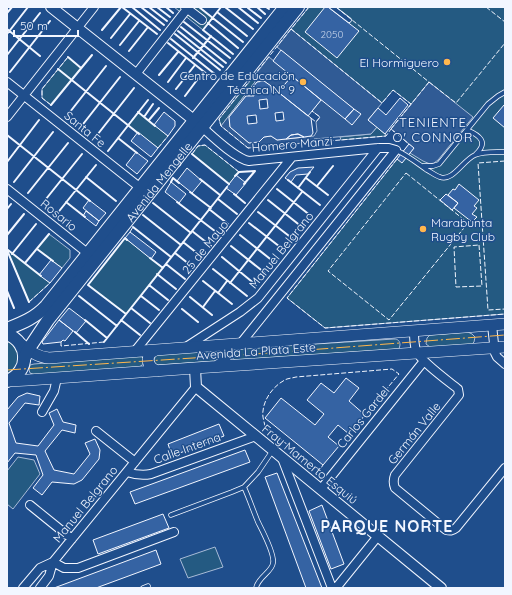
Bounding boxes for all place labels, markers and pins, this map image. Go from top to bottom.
place label: El Hormiguero [360,55,439,70]
marker: El Hormiguero [442,57,452,67]
place label: Centro de Educación Técnica Nº 9 [180,68,295,97]
marker: Centro de Educación Técnica Nº 9 [298,77,308,87]
place label: Marabunta Rugby Club [431,215,495,244]
marker: Marabunta Rugby Club [418,224,428,234]

